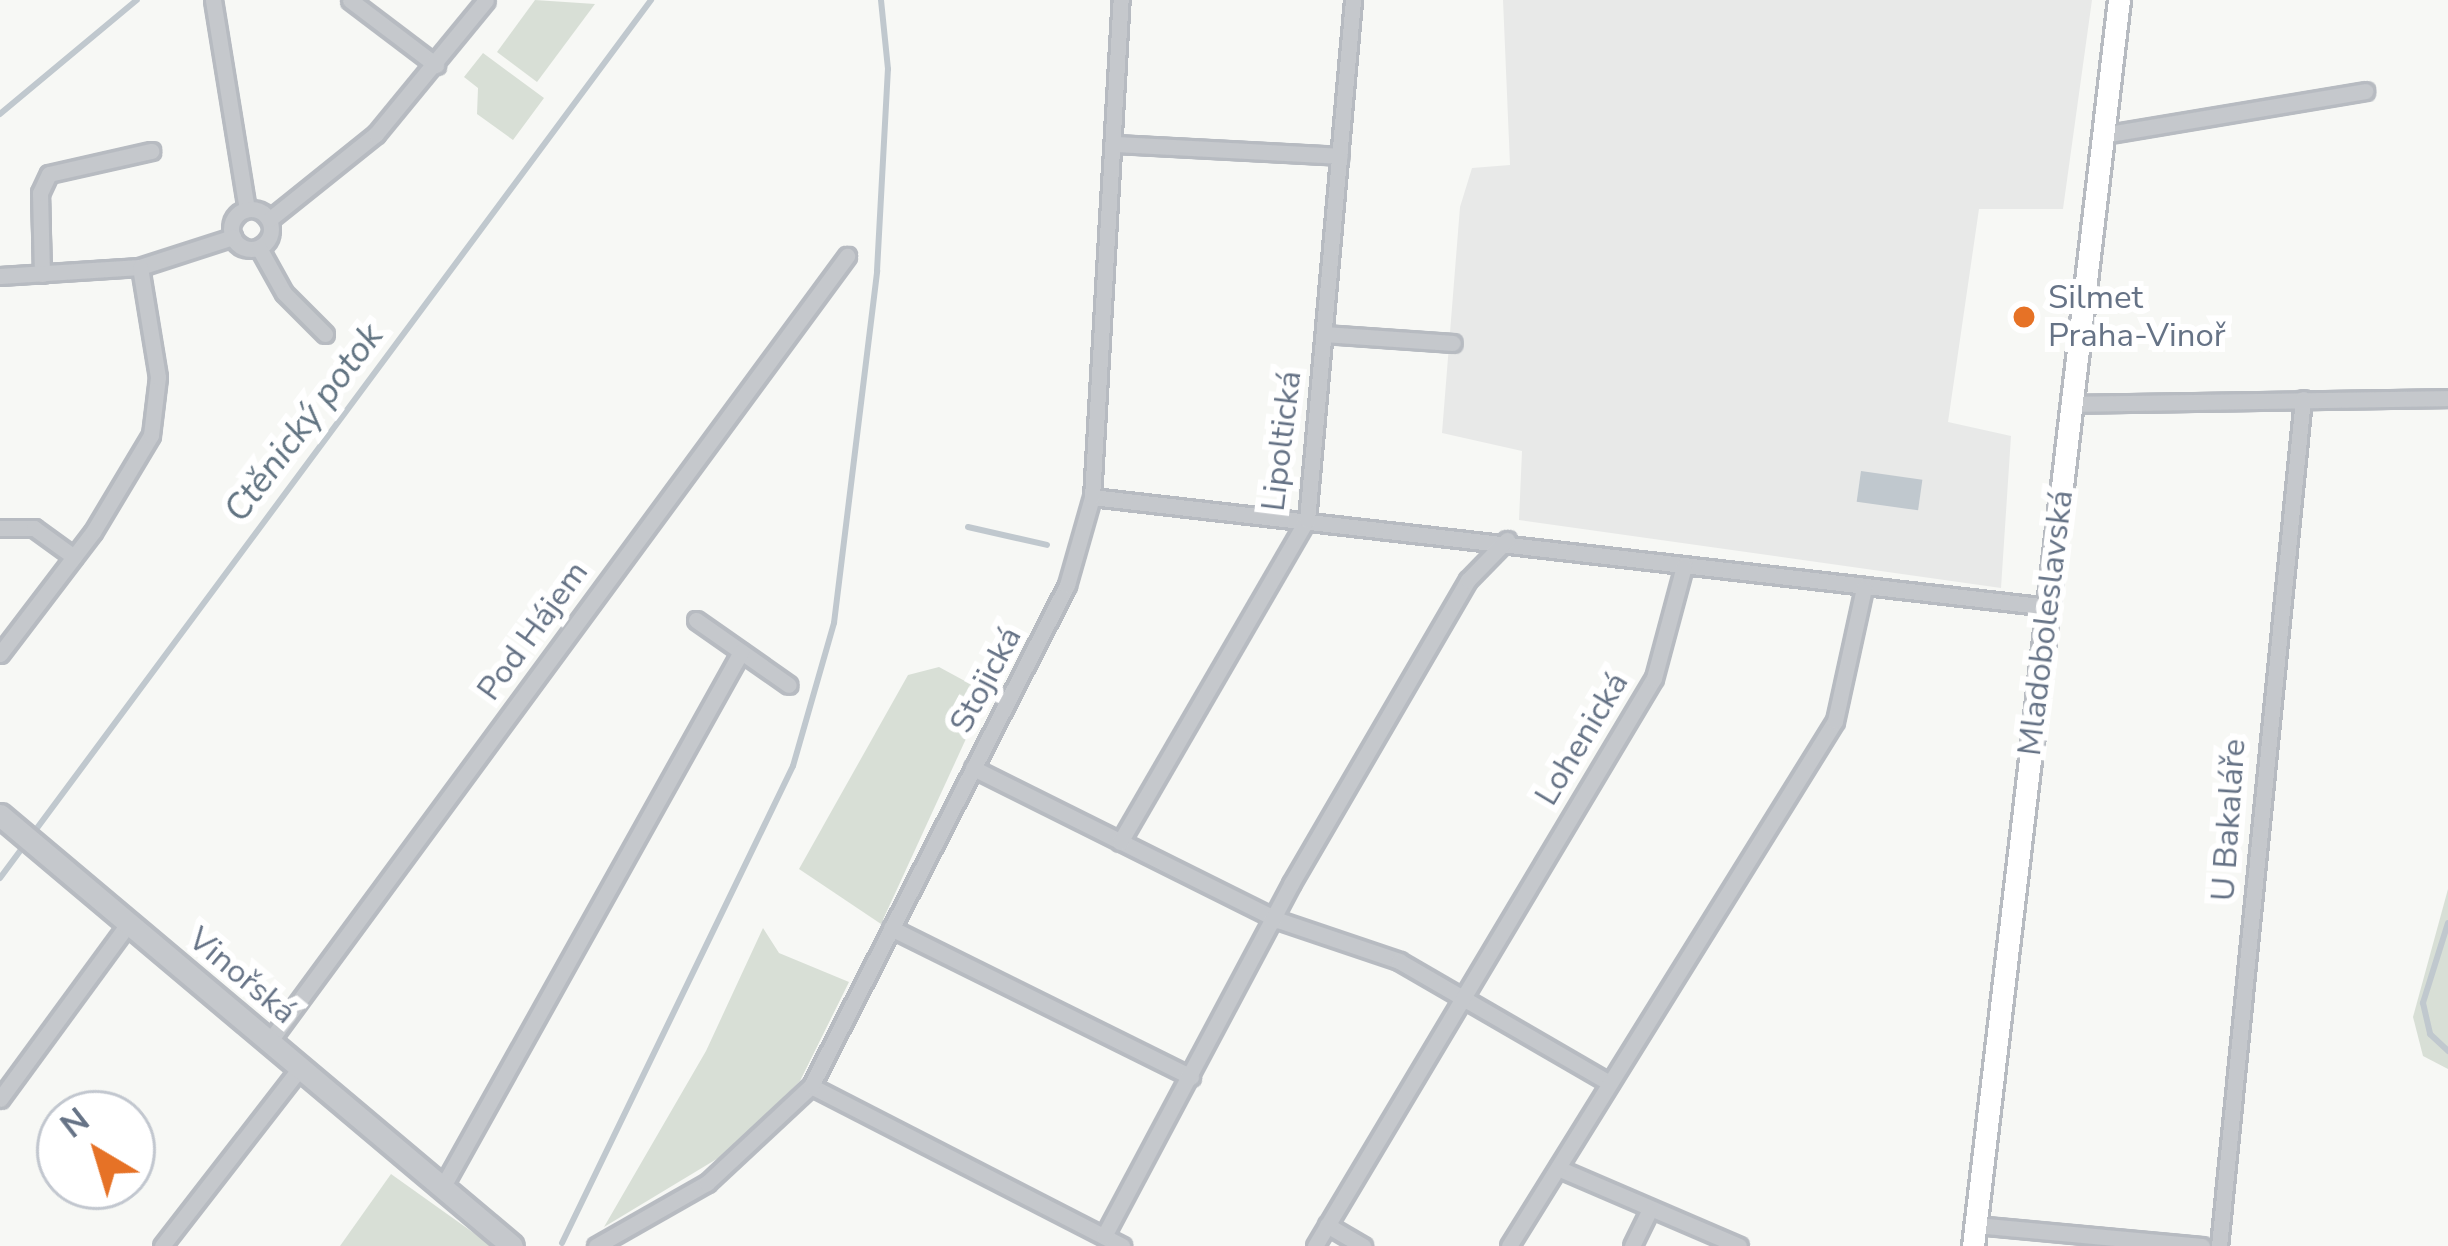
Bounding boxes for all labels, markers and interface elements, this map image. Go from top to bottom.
place label: Silmet Praha-Vinoř [2048,278,2226,356]
marker: Silmet Praha-Vinoř [2011,304,2037,330]
water label: Ctěnický potok [215,315,393,531]
street label: Lipoltická [1254,369,1310,513]
street label: Mladoboleslavská [2010,488,2082,758]
street label: Pod Hájem [469,554,597,708]
street label: Stojická [942,620,1030,740]
street label: Lohenická [1527,665,1637,813]
street label: U Bakaláře [2204,738,2254,902]
street label: Vinořská [180,919,304,1033]
north arrow [36,1090,156,1210]
text: N [52,1098,99,1149]

